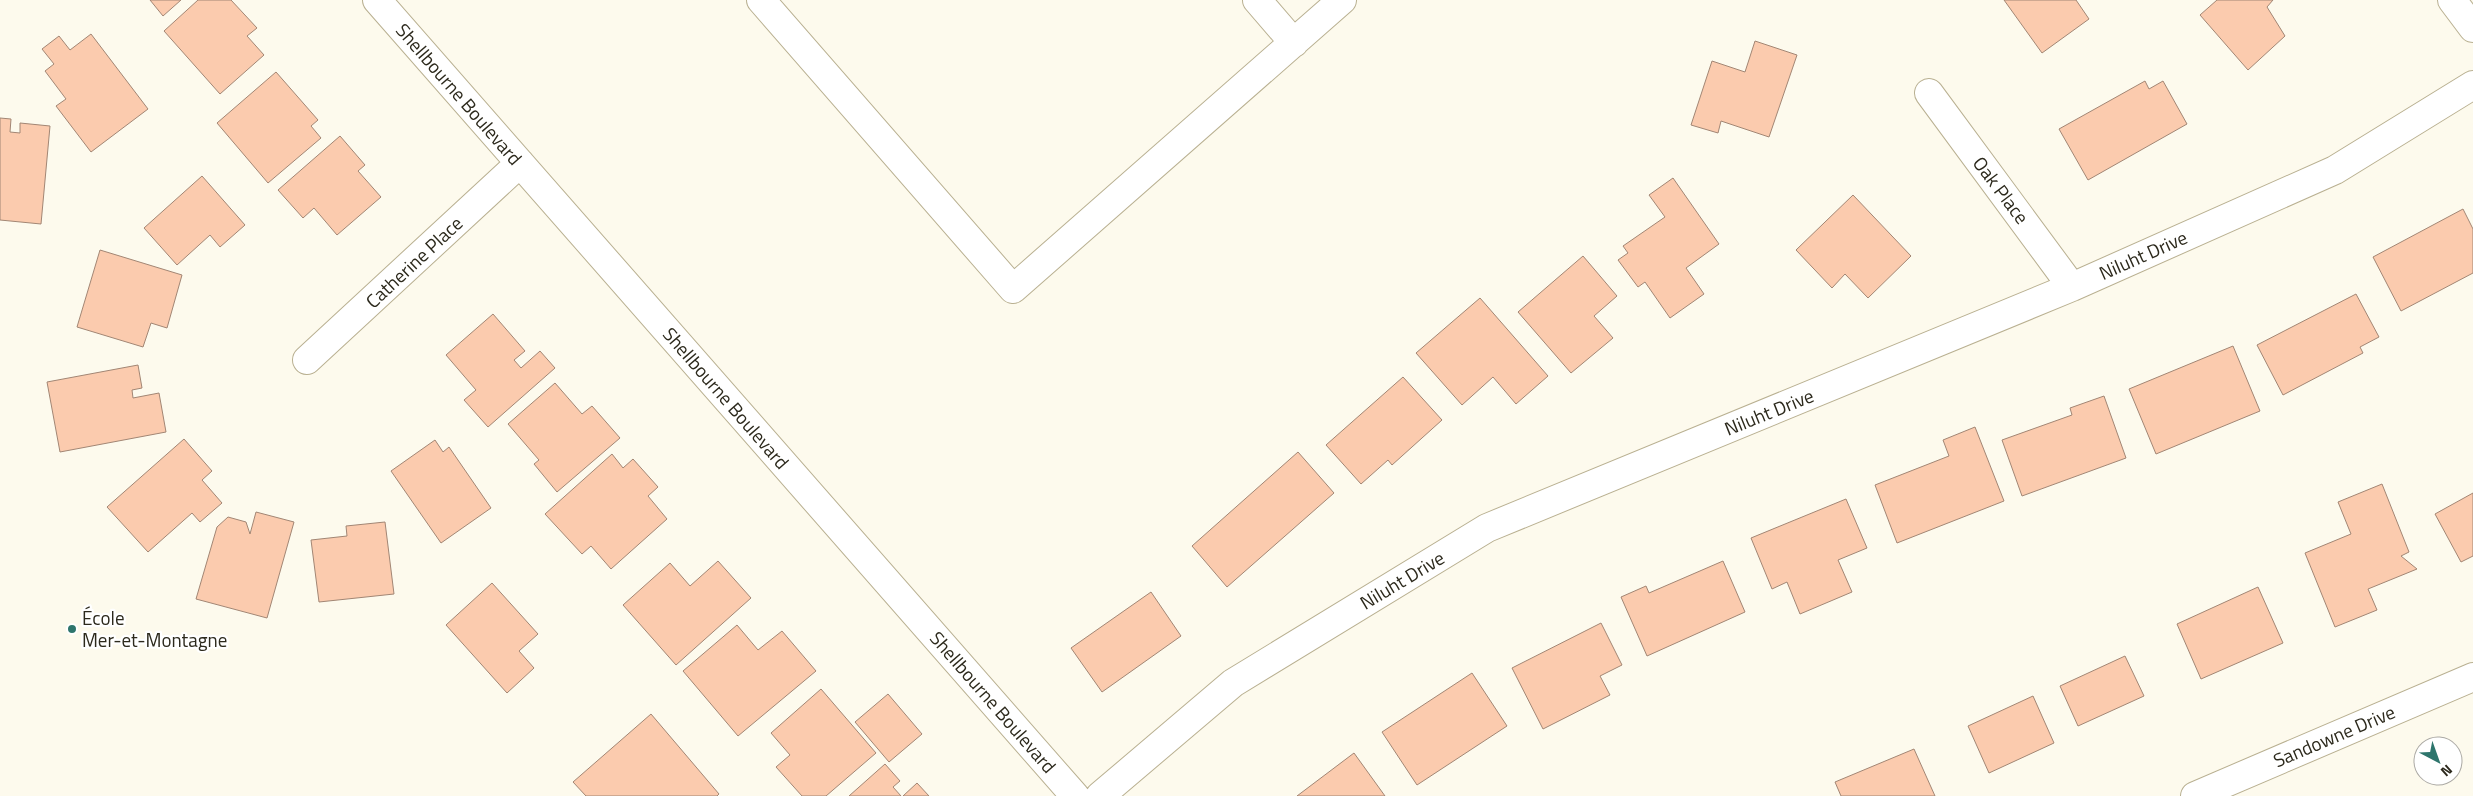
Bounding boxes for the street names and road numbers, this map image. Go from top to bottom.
street label: Shellbourne Boulevard [389,16,529,171]
street label: Oak Place [1966,150,2037,230]
street label: Catherine Place [358,209,469,315]
street label: Niluht Drive [2094,222,2192,287]
street label: Shellbourne Boulevard [656,320,796,475]
street label: Niluht Drive [1720,380,1818,443]
street label: Niluht Drive [1354,543,1450,616]
street label: Shellbourne Boulevard [923,624,1063,779]
street label: Sandowne Drive [2268,697,2399,774]

